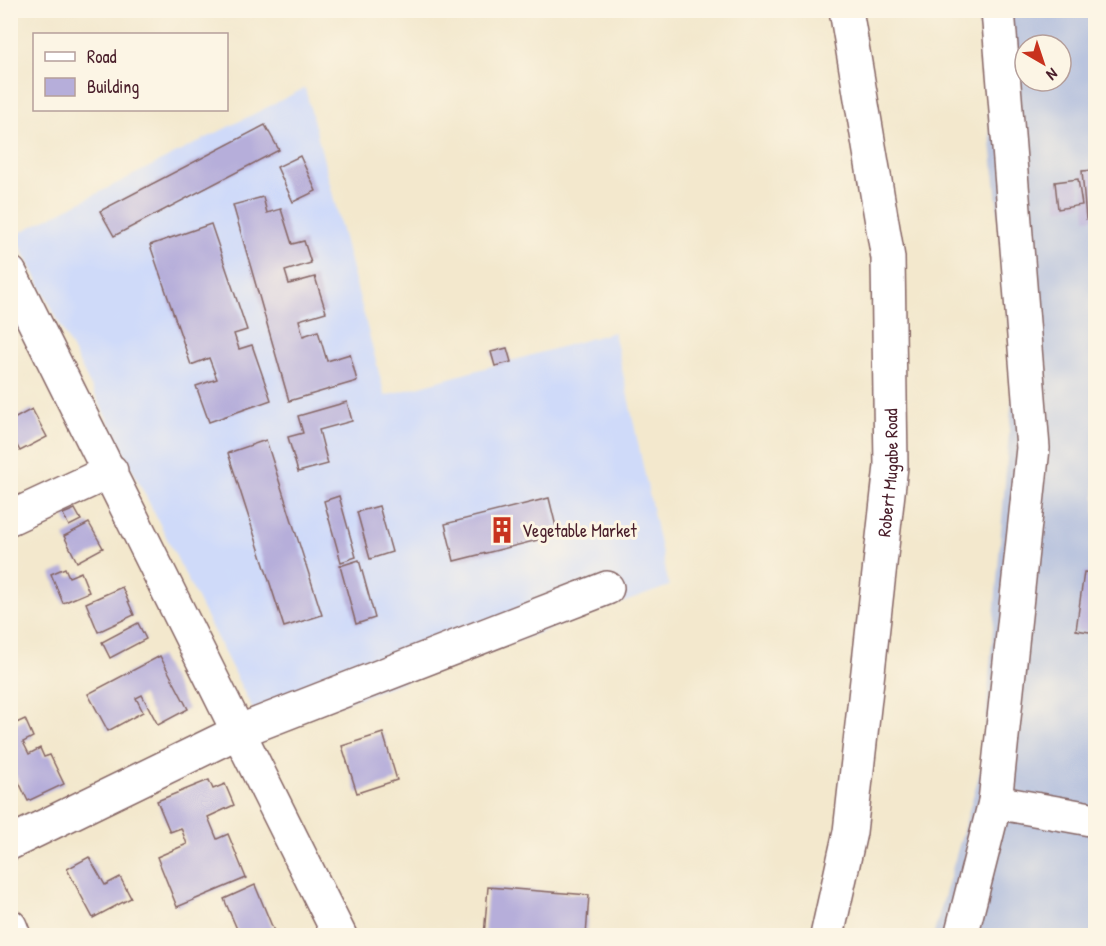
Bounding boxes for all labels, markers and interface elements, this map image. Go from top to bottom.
legend [33,33,228,111]
north arrow [1013,33,1073,93]
text: Road [87,44,117,69]
text: N [1042,63,1063,86]
text: Building [87,74,139,99]
street label: Robert Mugabe Road [871,408,904,538]
building icon: Vegetable Market [487,515,517,545]
place label: Vegetable Market [522,518,638,543]

